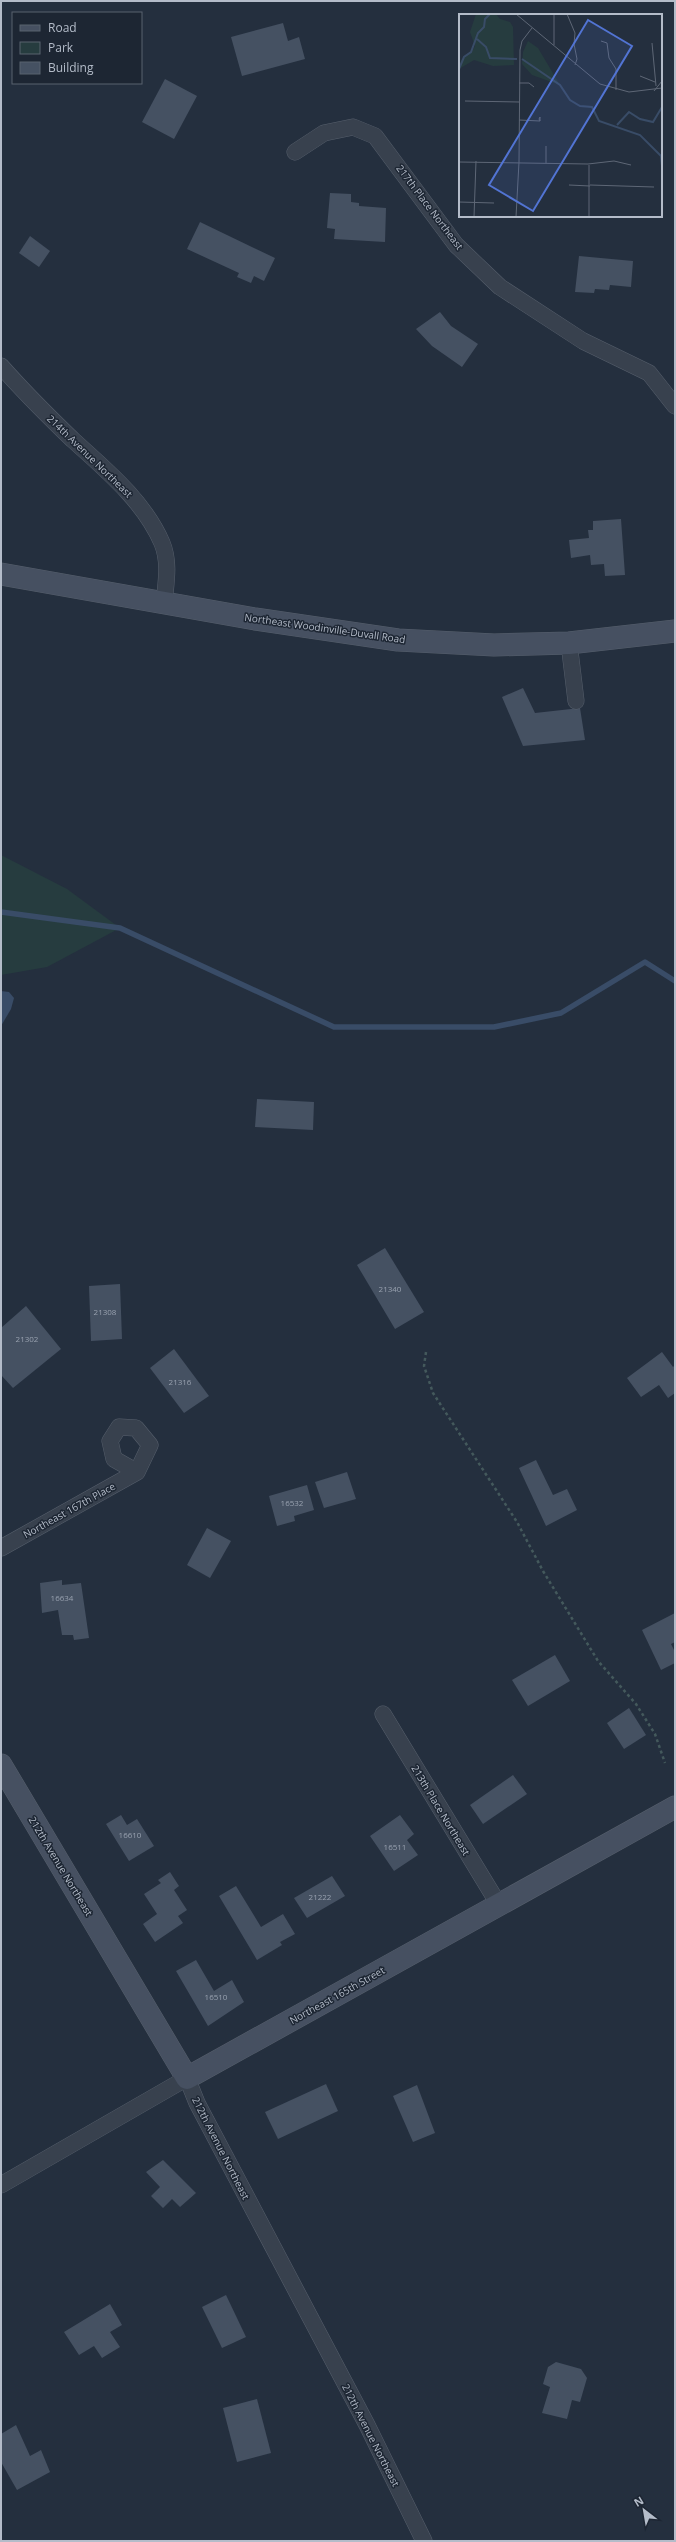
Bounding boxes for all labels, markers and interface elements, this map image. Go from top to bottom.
legend [12,12,142,84]
inset map [459,14,662,217]
text: Road [48,19,77,36]
text: Park [48,39,74,56]
text: Building [48,59,94,76]
street label: 217th Place Northeast [393,162,467,253]
street label: 214th Avenue Northeast [44,411,136,501]
street label: Northeast Woodinville-Duvall Road [244,610,406,646]
house number: 21340 [379,1283,402,1294]
house number: 21308 [94,1306,117,1317]
house number: 21302 [16,1333,39,1344]
house number: 21316 [169,1376,192,1387]
street label: Northeast 167th Place [20,1479,118,1541]
house number: 16532 [281,1497,304,1508]
house number: 16634 [51,1592,74,1603]
street label: 213th Place Northeast [408,1762,474,1858]
street label: 212th Avenue Northeast [26,1814,96,1919]
house number: 16610 [119,1829,142,1840]
house number: 16511 [384,1841,406,1852]
house number: 21222 [309,1891,332,1902]
street label: Northeast 165th Street [287,1963,387,2027]
house number: 16510 [205,1991,228,2002]
street label: 212th Avenue Northeast [189,2094,253,2202]
street label: 212th Avenue Northeast [339,2381,403,2489]
north arrow [624,2490,664,2530]
text: N [631,2492,646,2510]

